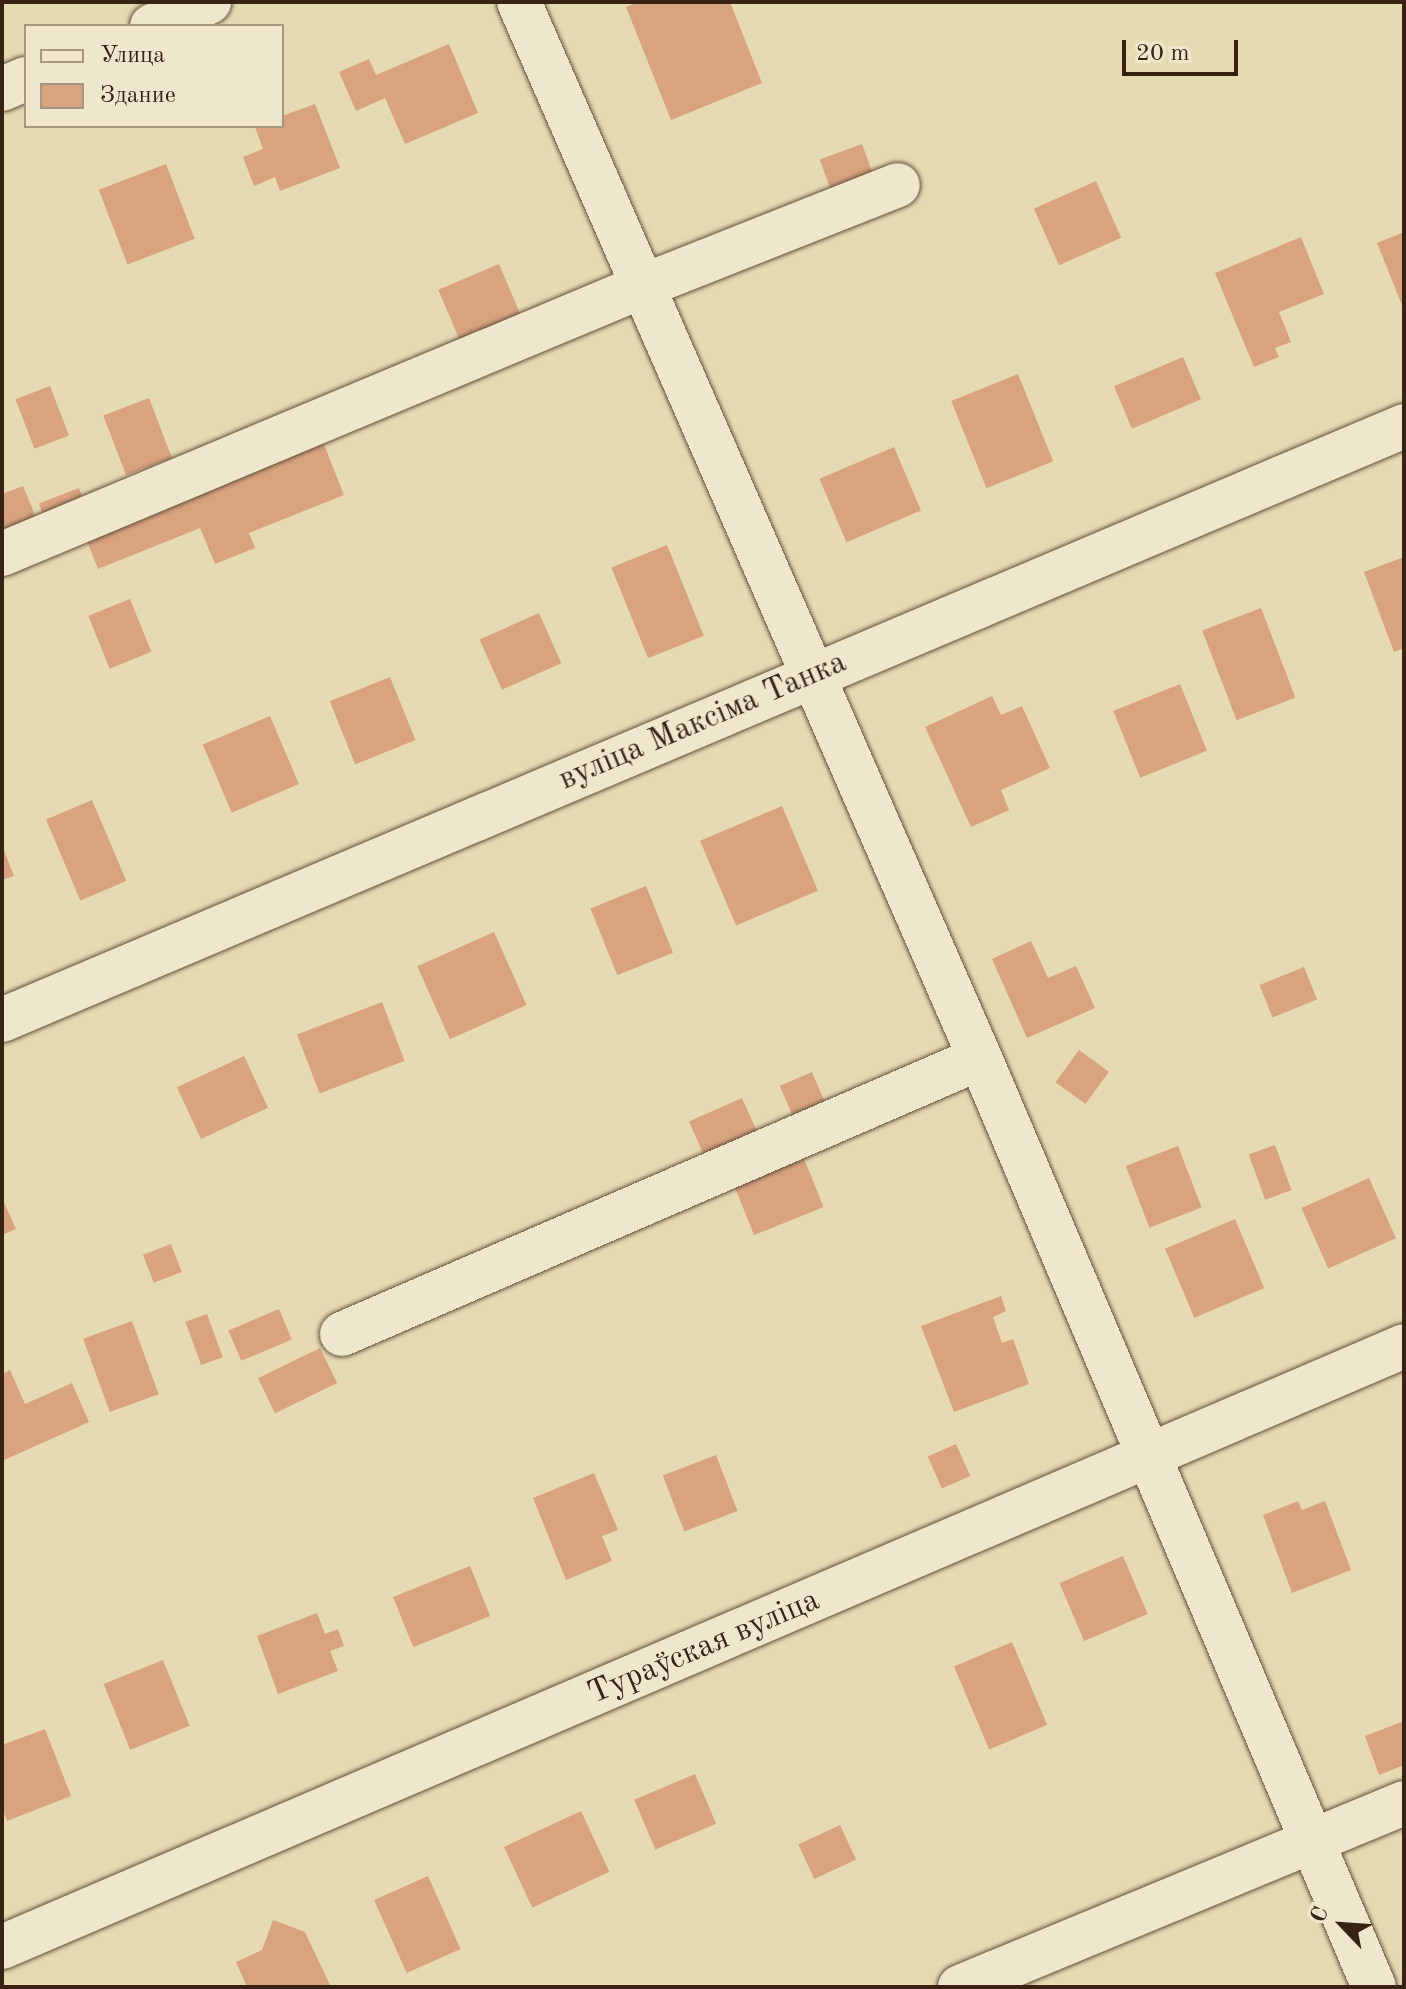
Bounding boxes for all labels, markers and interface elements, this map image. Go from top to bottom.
legend [24,24,284,128]
scale bar [1126,24,1242,74]
text: 20 m [1136,42,1190,66]
text: Улица [100,44,165,68]
text: Здание [100,84,176,108]
street label: вуліца Максіма Танка [554,644,852,800]
street label: Тураўская вуліца [583,1582,825,1714]
north arrow [1302,1885,1382,1965]
text: С [1307,1904,1333,1926]

